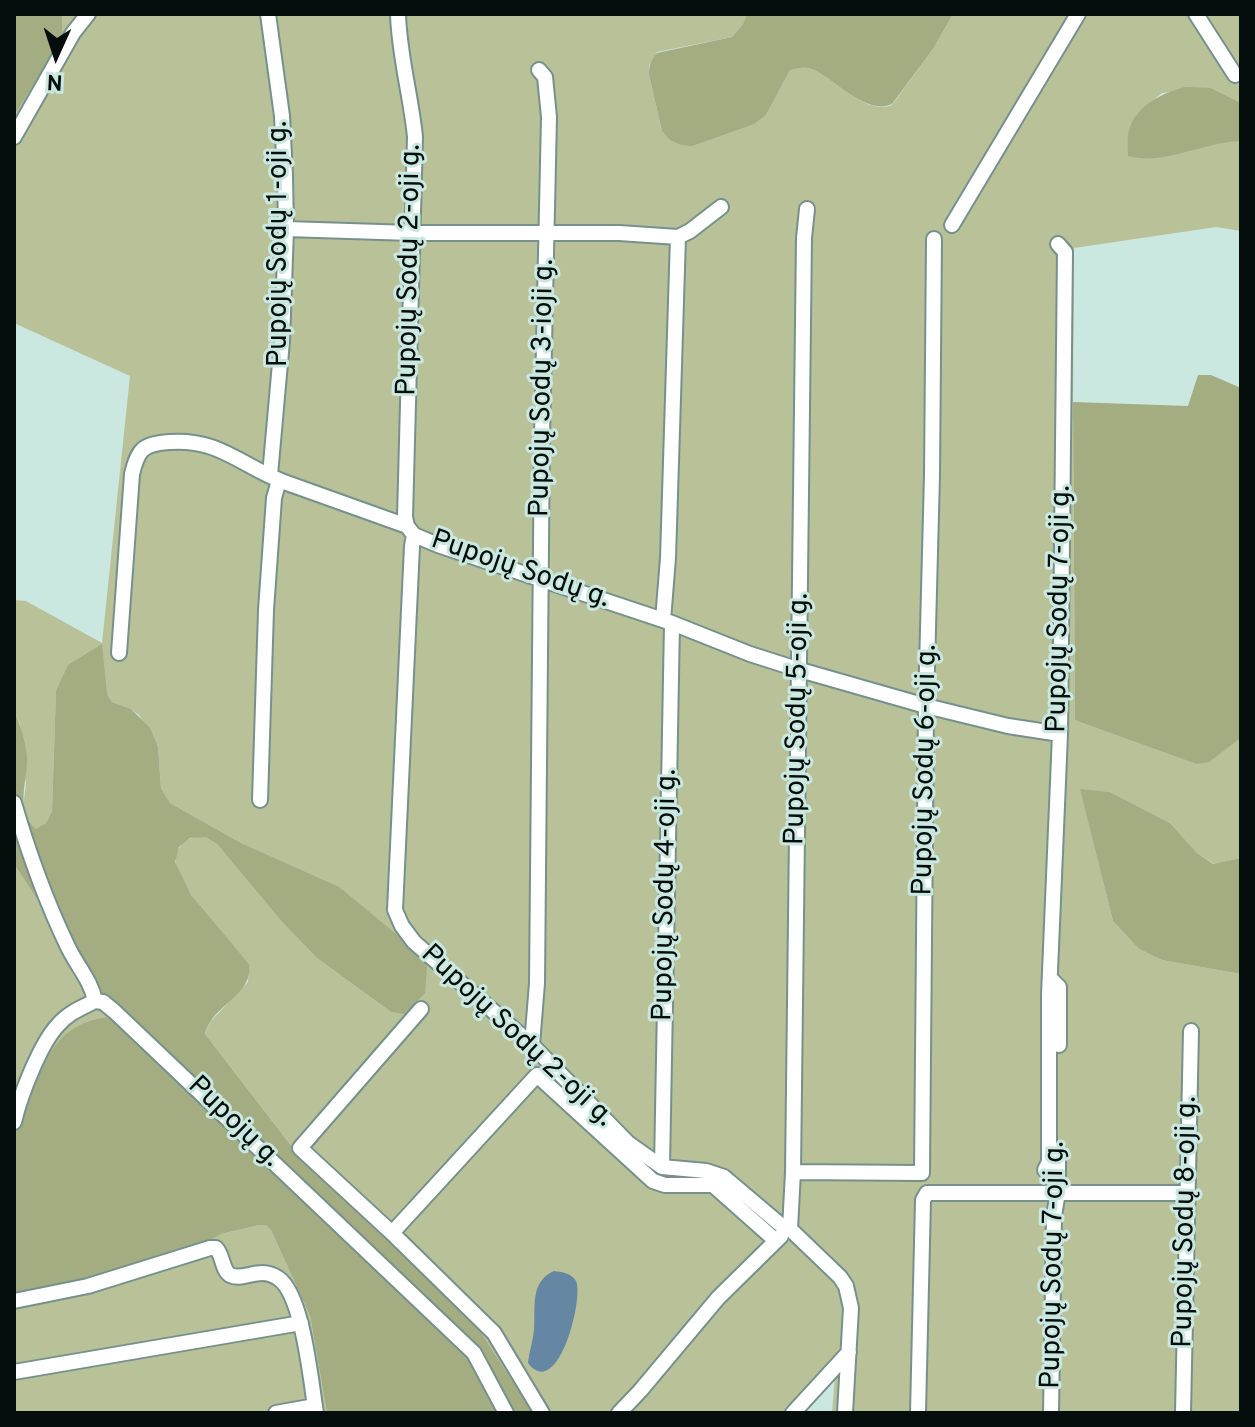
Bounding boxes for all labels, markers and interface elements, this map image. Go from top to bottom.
north arrow [16,16,96,96]
text: N [46,67,63,94]
street label: Pupojų Sodų 1-oji g. [263,121,297,367]
street label: Pupojų Sodų 2-oji g. [392,144,430,396]
street label: Pupojų Sodų 3-ioji g. [525,259,563,517]
street label: Pupojų Sodų 7-oji g. [1042,485,1080,733]
street label: Pupojų Sodų g. [426,525,614,617]
street label: Pupojų Sodų 5-oji g. [780,593,818,845]
street label: Pupojų Sodų 6-oji g. [908,644,946,896]
street label: Pupojų Sodų 4-oji g. [648,769,686,1021]
street label: Pupojų Sodų 2-oji g. [412,939,620,1135]
street label: Pupojų g. [179,1070,287,1176]
street label: Pupojų Sodų 8-oji g. [1168,1096,1206,1348]
street label: Pupojų Sodų 7-oji g. [1036,1141,1074,1389]

